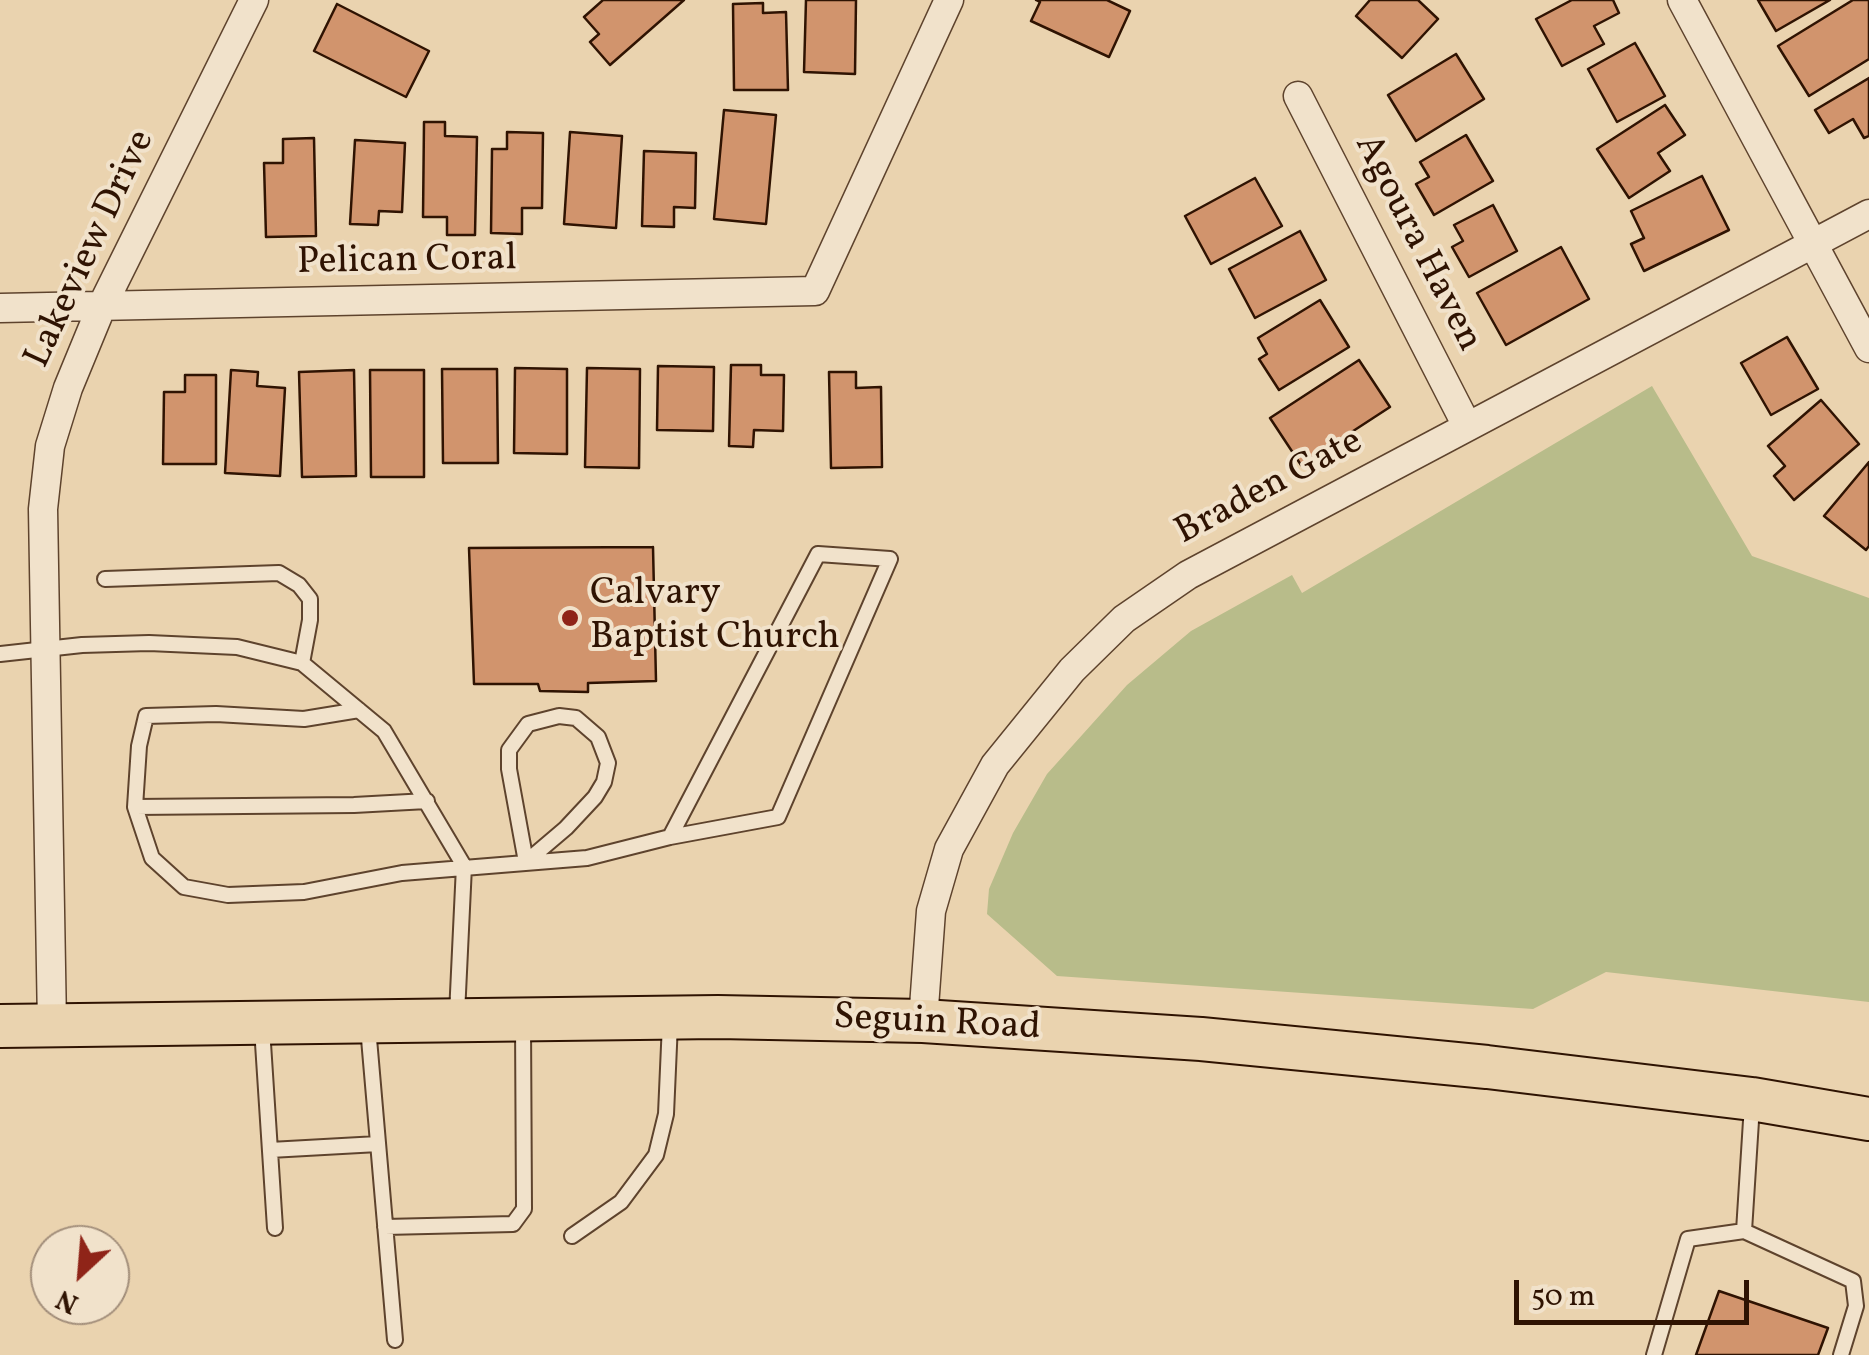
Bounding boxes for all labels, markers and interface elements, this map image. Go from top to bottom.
street label: Lakeview Drive [17,124,167,376]
street label: Agoura Haven [1342,128,1490,360]
street label: Pelican Coral [297,238,517,288]
street label: Braden Gate [1169,421,1371,557]
place label: Calvary Baptist Church [590,573,840,662]
marker: Calvary Baptist Church [559,607,581,629]
street label: Seguin Road [832,997,1042,1053]
north arrow [30,1225,130,1325]
scale bar [1519,1260,1754,1322]
text: 50 m [1531,1276,1595,1318]
text: N [50,1279,85,1323]

